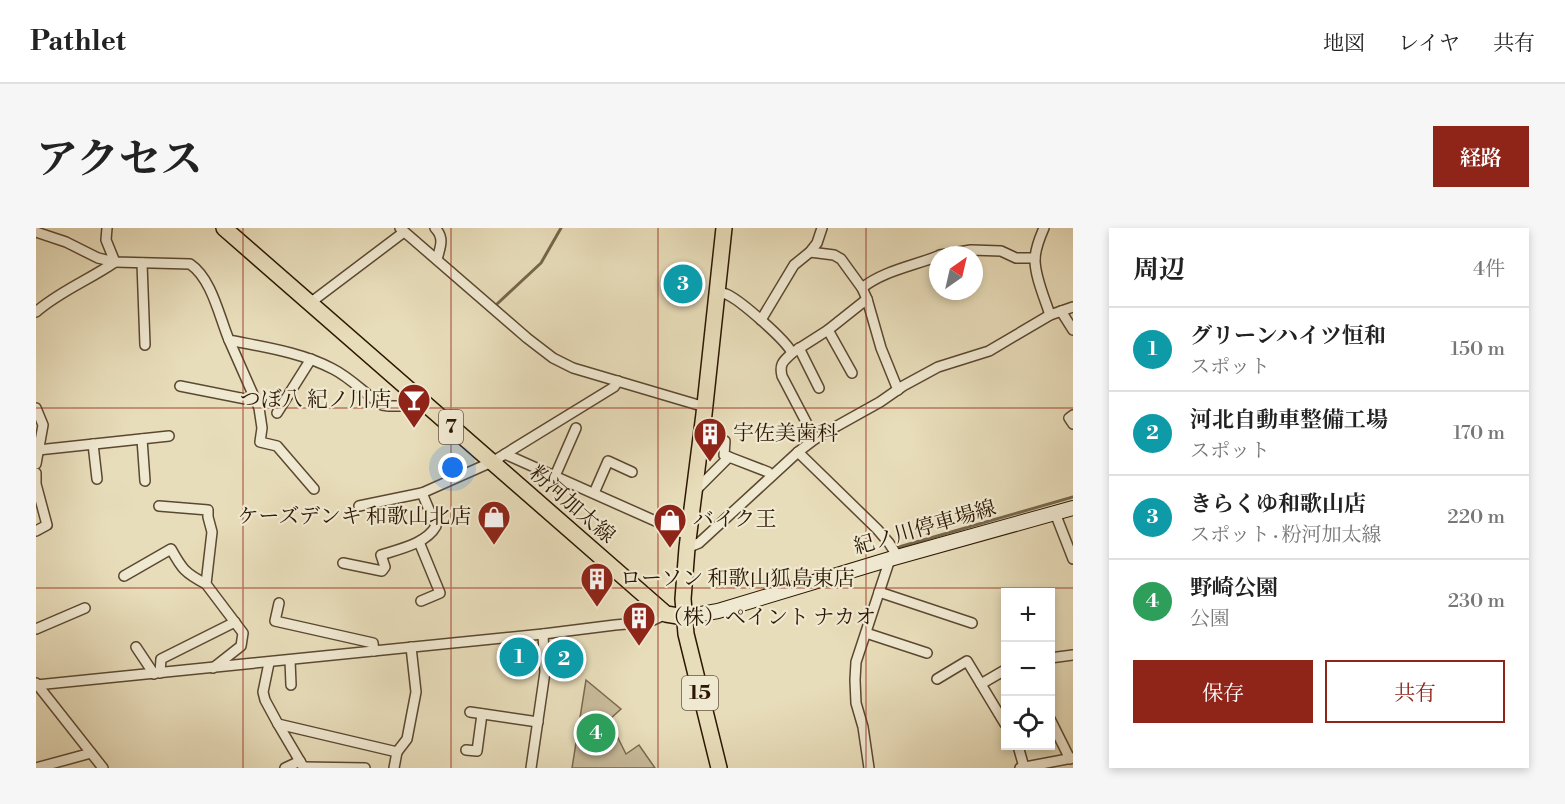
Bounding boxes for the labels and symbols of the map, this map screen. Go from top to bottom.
north arrow [929,246,983,300]
pin: 3 [664,262,702,306]
bar icon: つぼ八 紀ノ川店 [396,382,432,429]
place label: つぼ八 紀ノ川店 [240,387,391,413]
road number: 7 [439,410,463,444]
building icon: 宇佐美歯科 [692,416,728,463]
place label: 宇佐美歯科 [733,421,838,447]
your location [438,453,467,482]
street label: 粉河加太線 [524,461,620,549]
street label: 紀ノ川停車場線 [851,495,999,561]
shop icon: ケーズデンキ 和歌山北店 [476,499,512,546]
shop icon: バイク王 [652,502,688,549]
place label: ケーズデンキ 和歌山北店 [238,504,471,530]
place label: バイク王 [693,507,777,533]
building icon: ローソン 和歌山狐島東店 [579,561,615,608]
place label: ローソン 和歌山狐島東店 [620,566,855,592]
building icon: （株）ペイント ナカオ [621,600,657,647]
place label: （株）ペイント ナカオ [662,605,876,631]
pin: 1 [500,634,538,680]
pin: 2 [544,636,584,682]
road number: 15 [682,676,718,710]
pin: 4 [576,710,616,756]

